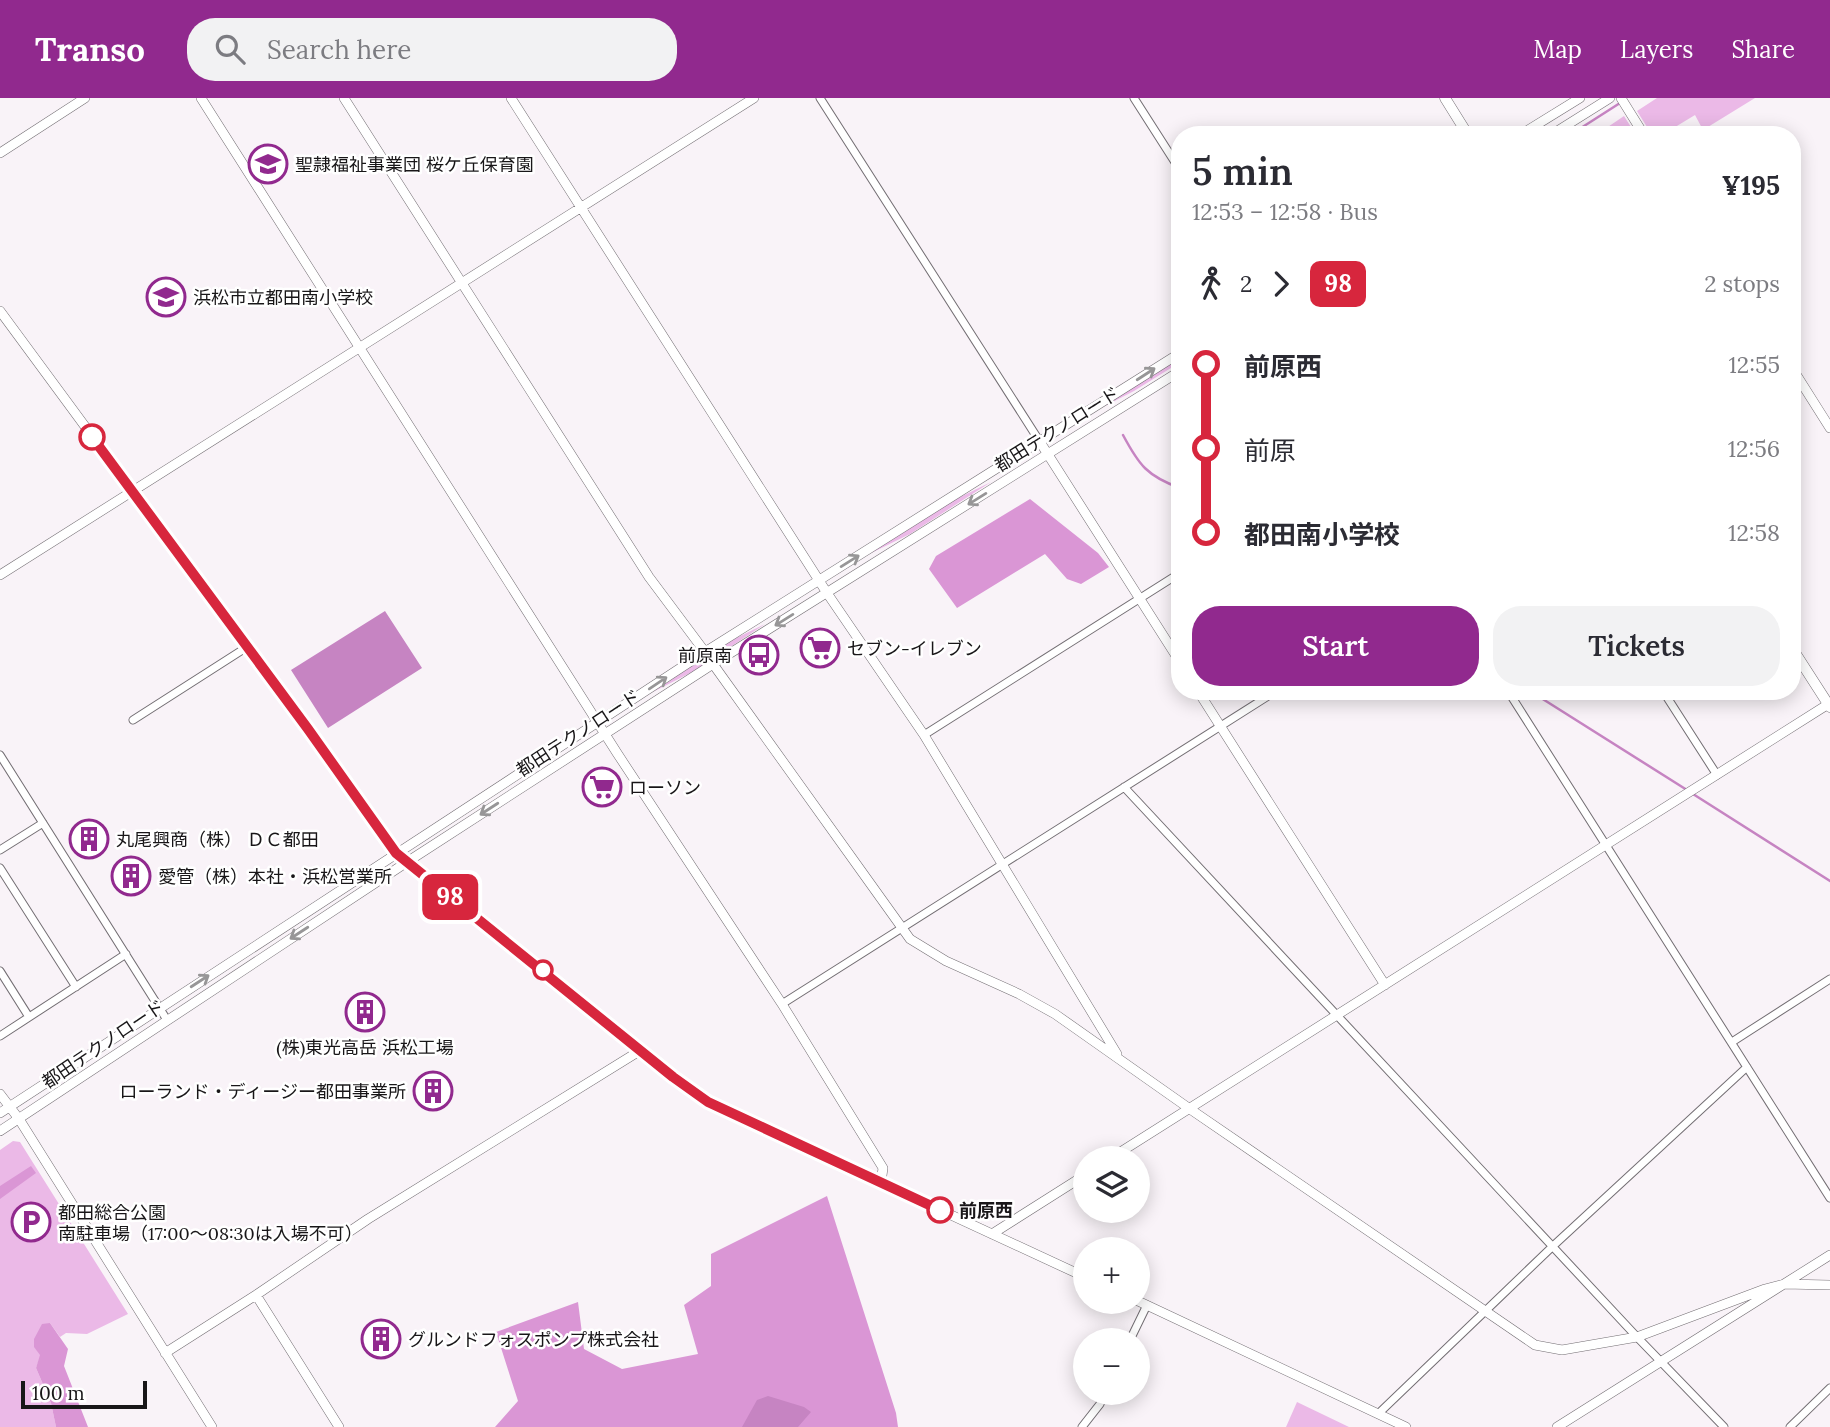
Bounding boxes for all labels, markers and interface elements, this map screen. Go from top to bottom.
search box [187,18,677,81]
text: Transo [35,28,145,70]
icon: search [211,30,249,68]
text: Search here [267,33,411,66]
text: Map [1533,34,1582,65]
text: Layers [1620,34,1693,65]
text: Share [1731,34,1795,65]
school or university icon: 聖隷福祉事業団 桜ケ丘保育園 [247,143,289,185]
text: 5 min [1192,147,1293,195]
place label: 聖隷福祉事業団 桜ケ丘保育園 [295,153,534,176]
text: ¥195 [1722,169,1780,202]
text: 12:53 – 12:58 · Bus [1192,197,1378,226]
icon: walk [1192,265,1230,303]
icon: forward [1262,265,1300,303]
text: 98 [1324,268,1352,299]
text: 2 [1240,269,1252,298]
text: 2 stops [1704,269,1780,298]
school or university icon: 浜松市立都田南小学校 [145,276,187,318]
place label: 浜松市立都田南小学校 [193,286,373,309]
text: 前原西 [1244,350,1322,383]
text: 12:55 [1728,350,1780,379]
one-way arrow [1135,367,1155,381]
street label: 都田テクノロード [990,381,1124,477]
unlabelled marker [79,424,105,450]
text: 前原 [1244,434,1296,467]
text: 12:56 [1728,434,1780,463]
one-way arrow [967,492,987,506]
text: 都田南小学校 [1244,518,1400,551]
text: 12:58 [1728,518,1780,547]
one-way arrow [839,554,859,568]
button: Start [1192,606,1479,686]
button: Tickets [1493,606,1780,686]
one-way arrow [775,613,795,627]
supermarket icon: セブン-イレブン [799,627,841,669]
bus stop icon: 前原南 [738,634,780,676]
place label: セブン-イレブン [847,637,982,660]
place label: 前原南 [678,644,732,667]
one-way arrow [648,676,667,690]
street label: 都田テクノロード [512,684,644,782]
supermarket icon: ローソン [581,766,623,808]
place label: ローソン [629,776,701,799]
one-way arrow [480,802,500,816]
building icon: 丸尾興商（株） ＤＣ都田 [68,818,110,860]
place label: 丸尾興商（株） ＤＣ都田 [116,828,319,851]
building icon: 愛管（株）本社・浜松営業所 [110,855,152,897]
place label: 愛管（株）本社・浜松営業所 [158,865,392,888]
line badge: 98 [419,874,482,920]
text: 98 [436,881,464,912]
one-way arrow [290,926,309,940]
unlabelled marker [533,960,553,980]
one-way arrow [190,974,210,988]
building icon: (株)東光高岳 浜松工場 [344,991,386,1033]
street label: 都田テクノロード [37,995,169,1093]
place label: (株)東光高岳 浜松工場 [276,1036,454,1059]
building icon: ローランド・ディージー都田事業所 [412,1070,454,1112]
place label: ローランド・ディージー都田事業所 [120,1080,406,1103]
map controls [1073,1146,1150,1405]
button: layers [1073,1146,1150,1223]
marker: 前原西 [927,1197,953,1223]
place label: 前原西 [959,1199,1013,1222]
parking icon: 都田総合公園 南駐車場（17:00～08:30は入場不可） [10,1201,52,1243]
place label: 都田総合公園 南駐車場（17:00～08:30は入場不可） [58,1201,363,1245]
button: + [1073,1237,1150,1314]
building icon: グルンドフォスポンプ株式会社 [360,1318,402,1360]
place label: グルンドフォスポンプ株式会社 [408,1328,659,1351]
button: − [1073,1328,1150,1405]
scale bar [21,1378,147,1410]
text: 100 m [32,1381,85,1405]

